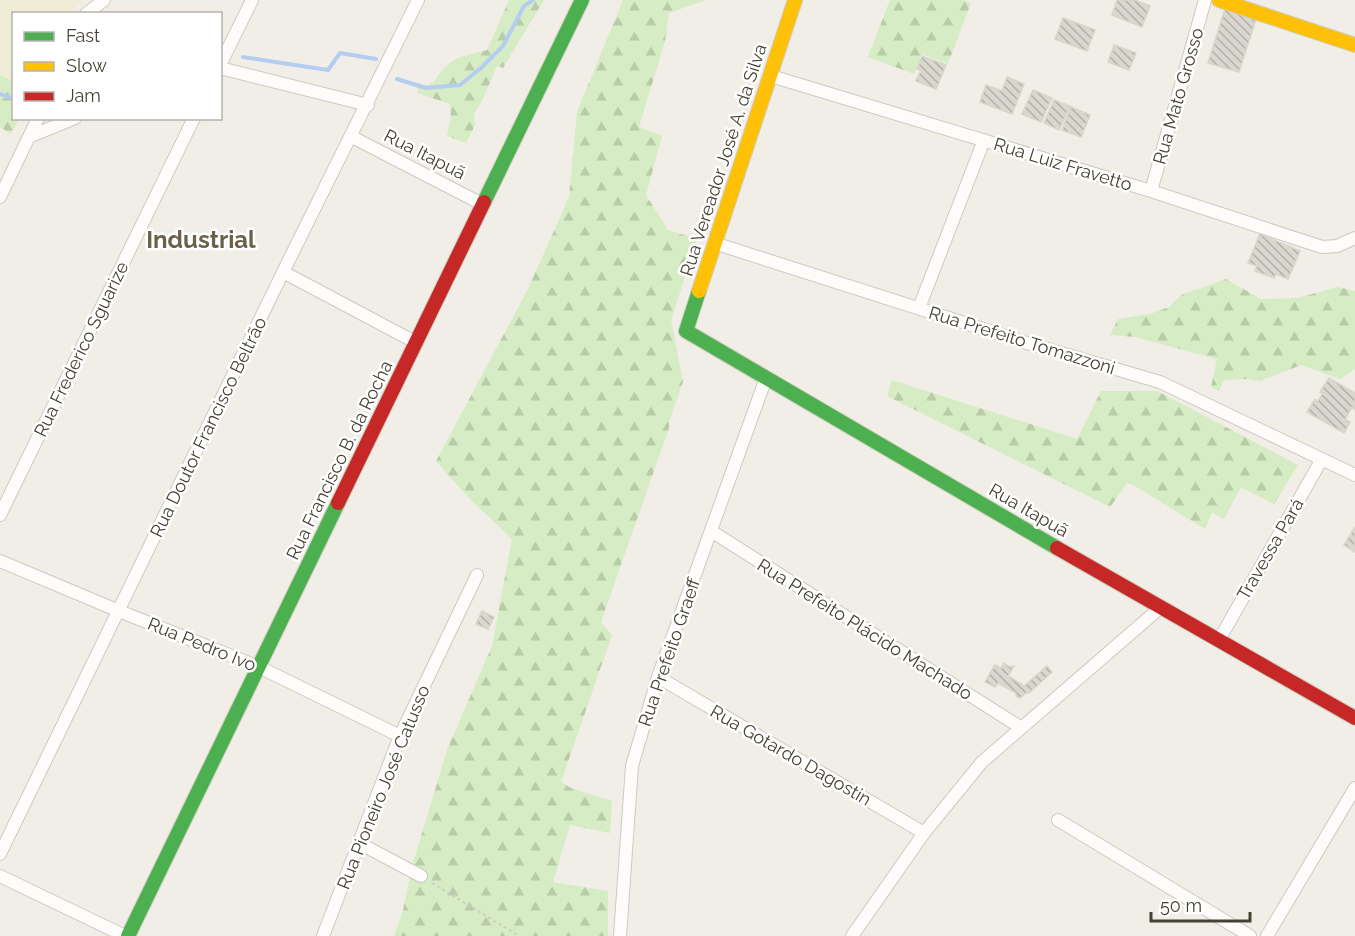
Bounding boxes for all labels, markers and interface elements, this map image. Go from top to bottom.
legend [12,12,222,120]
text: Fast [66,25,100,46]
street label: Rua Mato Grosso [1148,25,1208,167]
street label: Rua Vereador José A. da Silva [675,41,771,279]
text: Slow [66,55,107,76]
text: Jam [66,85,101,106]
street label: Rua Itapuã [381,125,469,183]
street label: Rua Luiz Fravetto [991,133,1135,195]
district label: Industrial [146,225,256,254]
street label: Rua Frederico Sguarize [29,258,133,440]
street label: Rua Prefeito Tomazzoni [926,302,1118,378]
street label: Rua Doutor Francisco Beltrão [145,313,271,541]
street label: Rua Francisco B. da Rocha [282,357,396,563]
street label: Rua Itapuã [985,479,1073,541]
street label: Travessa Pará [1232,494,1308,604]
street label: Rua Prefeito Plácido Machado [754,554,977,704]
street label: Rua Prefeito Graeff [634,575,704,729]
street label: Rua Pedro Ivo [145,613,260,675]
street label: Rua Pioneiro José Catusso [332,682,434,892]
street label: Rua Gotardo Dagostin [707,700,875,810]
scale bar [1151,885,1250,923]
text: 50 m [1160,895,1202,916]

